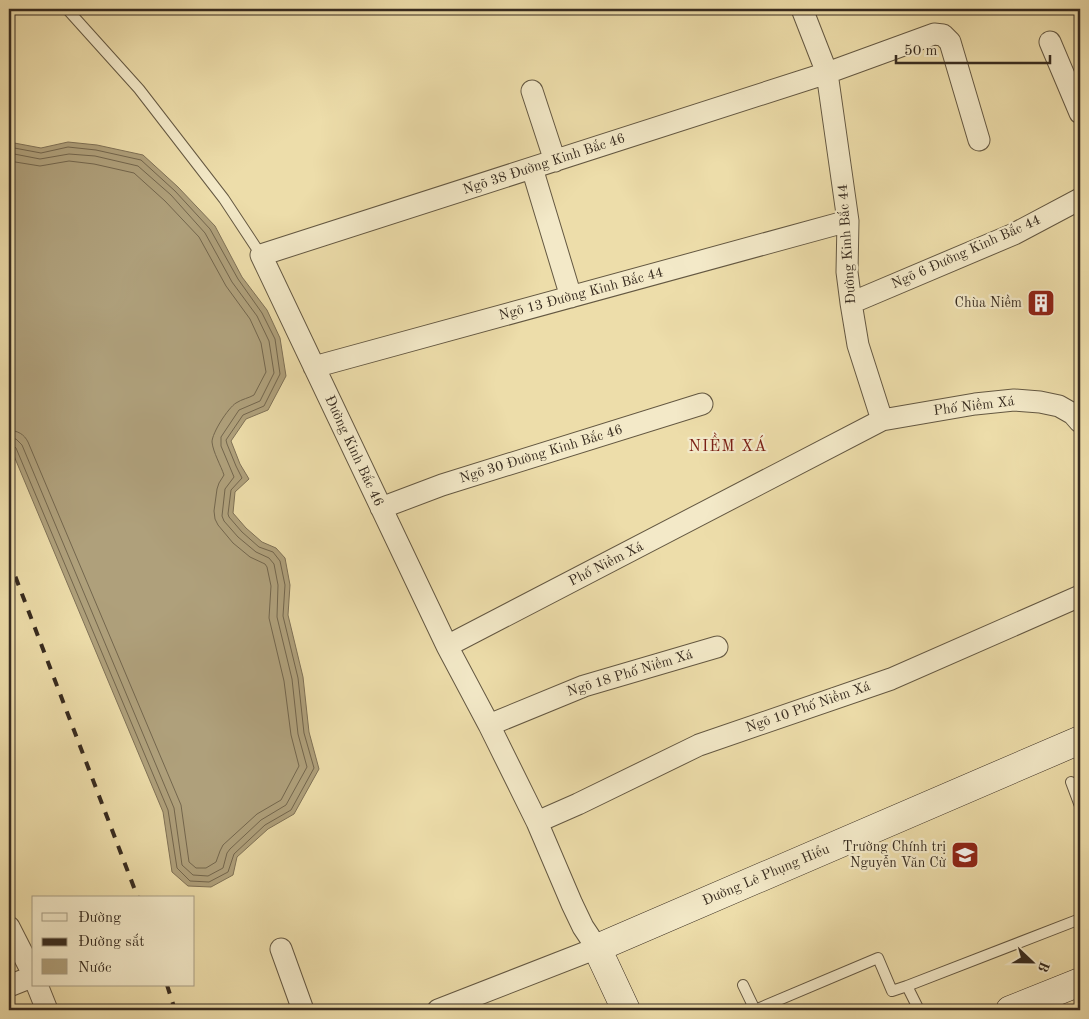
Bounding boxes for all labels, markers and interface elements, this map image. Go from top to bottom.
scale bar [896,32,1050,64]
text: 50 m [904,44,938,59]
street label: Ngõ 38 Đường Kinh Bắc 46 [460,129,627,197]
street label: Đường Kinh Bắc 44 [834,183,858,305]
street label: Ngõ 6 Đường Kinh Bắc 44 [888,211,1043,291]
street label: Ngõ 13 Đường Kinh Bắc 44 [497,263,665,323]
building icon: Chùa Niềm [1026,288,1056,318]
place label: Chùa Niềm [955,294,1022,310]
street label: Phố Niềm Xá [932,392,1015,418]
street label: Đường Kinh Bắc 46 [322,393,388,509]
street label: Ngõ 30 Đường Kinh Bắc 46 [457,421,624,486]
district label: NIỀM XÁ [689,432,767,455]
street label: Phố Niềm Xá [566,537,646,589]
street label: Ngõ 18 Phố Niềm Xá [565,645,695,699]
street label: Ngõ 10 Phố Niềm Xá [743,677,872,735]
street label: Đường Lê Phụng Hiểu [700,840,832,908]
place label: Trường Chính trị Nguyễn Văn Cừ [843,840,947,870]
school or university icon: Trường Chính trị Nguyễn Văn Cừ [950,840,980,870]
legend [32,896,195,986]
text: Đường [78,911,121,926]
text: Đường sắt [78,933,145,950]
north arrow [1006,936,1056,986]
text: B [1035,959,1051,974]
text: Nước [78,961,112,976]

